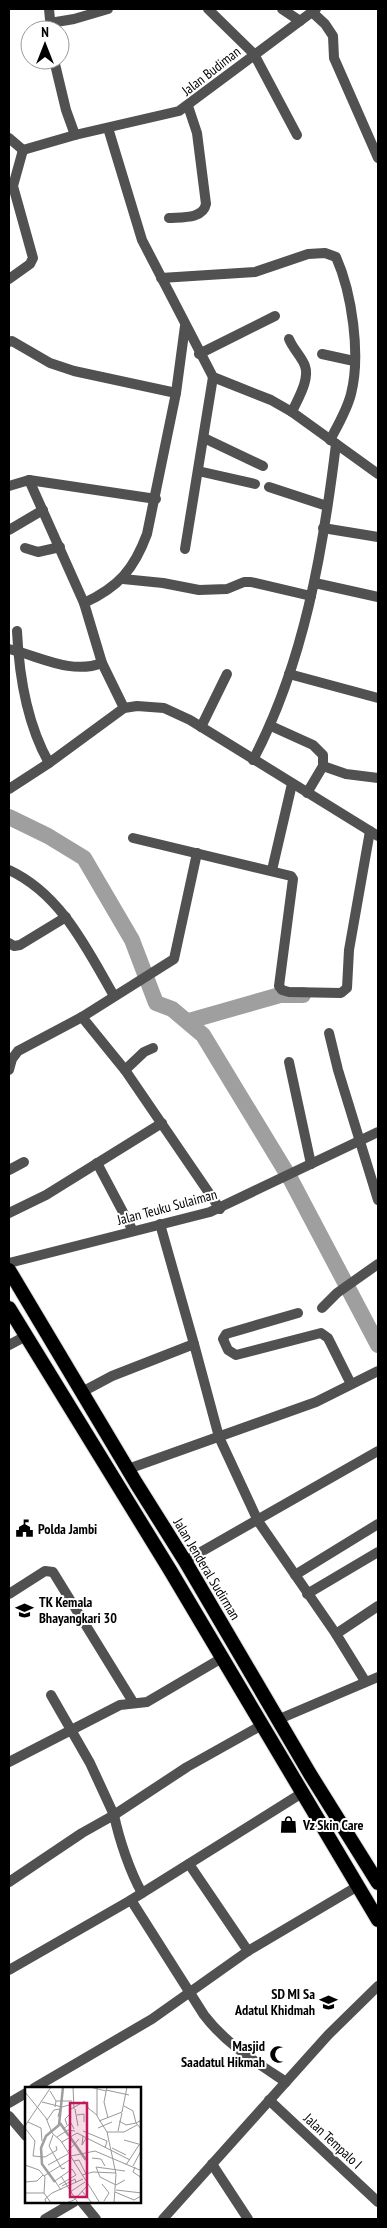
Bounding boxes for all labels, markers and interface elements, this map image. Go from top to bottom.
north arrow [20,20,70,70]
text: N [41,23,49,41]
street label: Jalan Budiman [177,42,244,100]
street label: Jalan Teuku Sulaiman [114,1185,219,1229]
street label: Jalan Jenderal Sudirman [169,1514,244,1623]
public building icon: Polda Jambi [14,1519,34,1539]
place label: Polda Jambi [38,1520,97,1538]
place label: TK Kemala Bhayangkari 30 [39,1593,117,1627]
school or university icon: TK Kemala Bhayangkari 30 [15,1600,35,1620]
shop icon: Vz Skin Care [279,1815,299,1835]
place label: Vz Skin Care [302,1816,364,1834]
place label: SD MI Sa Adatul Khidmah [234,1985,315,2019]
school or university icon: SD MI Sa Adatul Khidmah [319,1992,339,2012]
place label: Masjid Saadatul Hikmah [181,2037,265,2071]
mosque icon: Masjid Saadatul Hikmah [269,2044,289,2064]
inset map [25,2087,141,2203]
street label: Jalan Tempalo I [299,2109,366,2173]

